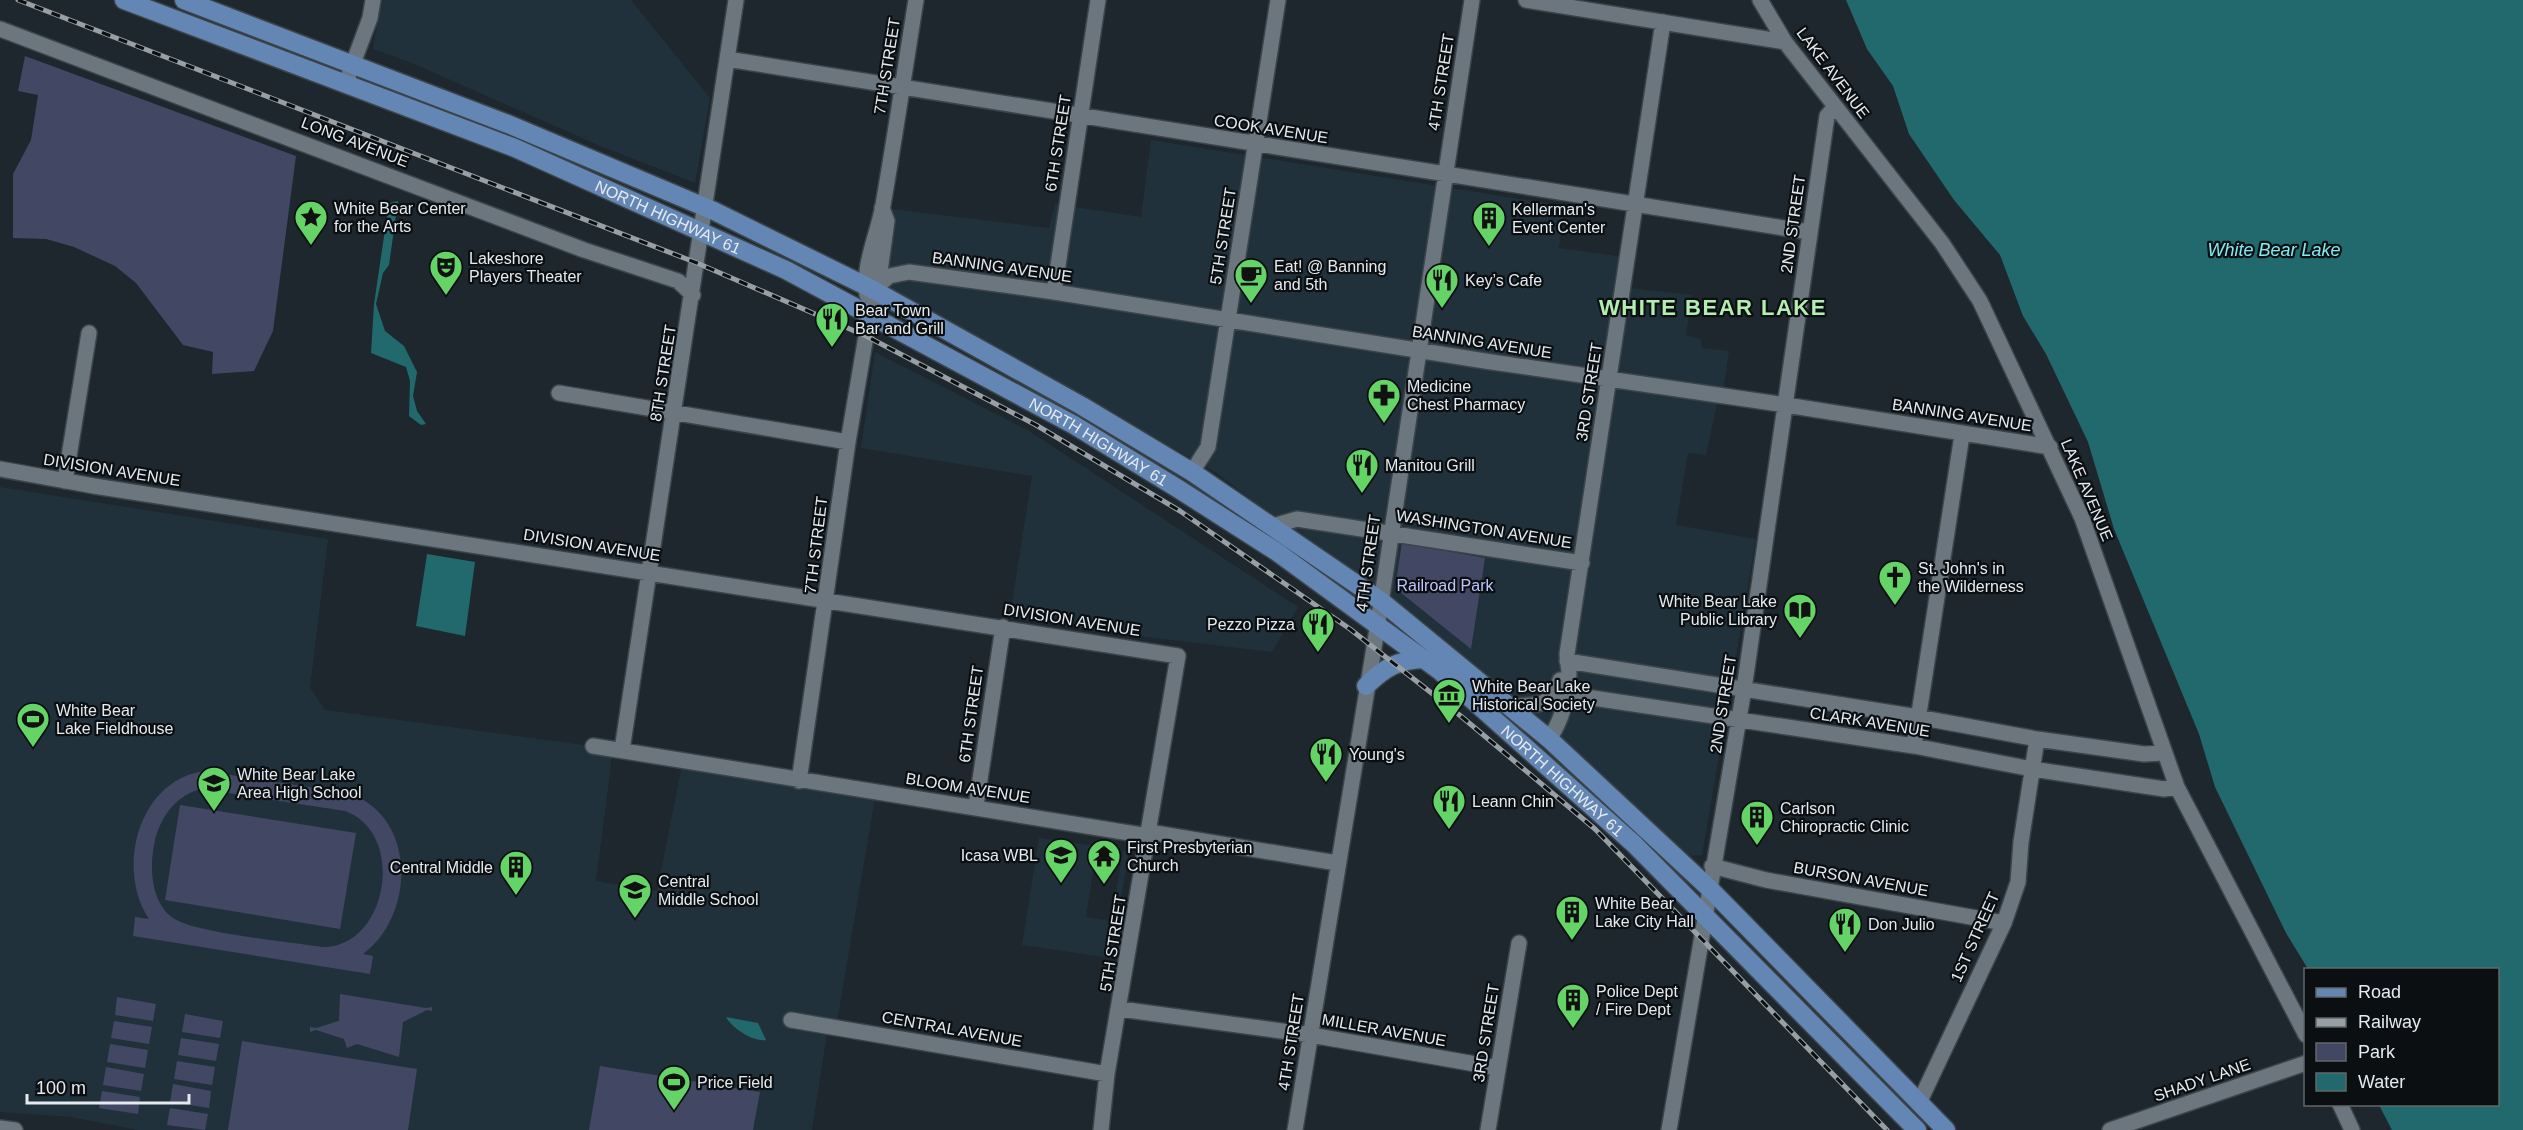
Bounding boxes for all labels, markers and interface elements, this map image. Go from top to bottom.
street label: 7TH STREET [871,16,903,116]
street label: LAKE AVENUE [1793,24,1873,122]
street label: 4TH STREET [1425,32,1457,132]
street label: 6TH STREET [1042,93,1074,193]
street label: COOK AVENUE [1213,112,1329,146]
street label: LONG AVENUE [299,114,411,170]
street label: 2ND STREET [1778,173,1808,274]
street label: NORTH HIGHWAY 61 [593,177,744,257]
street label: 5TH STREET [1207,186,1239,286]
place icon: White Bear Center for the Arts [293,199,329,246]
place label: White Bear Center for the Arts [334,200,466,235]
building icon: Kellerman's Event Center [1471,200,1507,247]
place label: Kellerman's Event Center [1512,201,1606,236]
water label: White Bear Lake [2207,240,2341,260]
theatre icon: Lakeshore Players Theater [428,249,464,296]
street label: BANNING AVENUE [931,249,1073,285]
place label: Lakeshore Players Theater [469,250,582,285]
cafe icon: Eat! @ Banning and 5th [1233,257,1269,304]
place label: Eat! @ Banning and 5th [1274,258,1386,293]
restaurant icon: Key’s Cafe [1424,262,1460,309]
place label: Key’s Cafe [1465,272,1542,289]
district label: WHITE BEAR LAKE [1599,295,1827,320]
restaurant icon: Bear Town Bar and Grill [814,301,850,348]
place label: Bear Town Bar and Grill [855,302,944,337]
street label: 8TH STREET [647,323,679,423]
street label: BANNING AVENUE [1411,323,1553,361]
street label: 3RD STREET [1573,341,1605,443]
pharmacy icon: Medicine Chest Pharmacy [1366,377,1402,424]
place label: Medicine Chest Pharmacy [1407,378,1525,413]
street label: NORTH HIGHWAY 61 [1027,394,1171,489]
street label: BANNING AVENUE [1891,396,2033,434]
street label: LAKE AVENUE [2058,436,2116,544]
restaurant icon: Manitou Grill [1344,447,1380,494]
street label: DIVISION AVENUE [42,451,182,489]
place label: Manitou Grill [1385,457,1475,474]
street label: 7TH STREET [802,495,830,595]
street label: WASHINGTON AVENUE [1395,507,1573,551]
street label: 4TH STREET [1353,513,1383,613]
street label: DIVISION AVENUE [522,526,662,564]
church icon: St. John's in the Wilderness [1877,559,1913,606]
place label: St. John's in the Wilderness [1918,560,2024,595]
park label: Railroad Park [1397,577,1494,594]
library icon: White Bear Lake Public Library [1782,592,1818,639]
place label: White Bear Lake Public Library [1659,593,1777,628]
street label: DIVISION AVENUE [1002,601,1142,639]
restaurant icon: Pezzo Pizza [1300,606,1336,653]
place label: Pezzo Pizza [1207,616,1295,633]
street label: 2ND STREET [1707,653,1739,755]
street label: 6TH STREET [956,664,986,764]
museum icon: White Bear Lake Historical Society [1431,677,1467,724]
place label: White Bear Lake Historical Society [1472,678,1595,713]
sports icon: White Bear Lake Fieldhouse [15,701,51,748]
place label: White Bear Lake Fieldhouse [56,702,174,737]
street label: CLARK AVENUE [1809,704,1931,740]
street label: NORTH HIGHWAY 61 [1498,722,1627,839]
restaurant icon: Young's [1308,736,1344,783]
place label: Young's [1349,746,1405,763]
school or university icon: White Bear Lake Area High School [196,765,232,812]
place label: White Bear Lake Area High School [237,766,362,801]
street label: BLOOM AVENUE [904,770,1032,806]
restaurant icon: Leann Chin [1431,783,1467,830]
place label: Leann Chin [1472,793,1554,810]
building icon: Carlson Chiropractic Clinic [1739,799,1775,846]
place label: Carlson Chiropractic Clinic [1780,800,1909,835]
school or university icon: Icasa WBL [1043,837,1079,884]
temple icon: First Presbyterian Church [1086,838,1122,885]
place label: First Presbyterian Church [1127,839,1252,874]
place label: Icasa WBL [961,847,1038,864]
building icon: Central Middle [498,849,534,896]
place label: Central Middle [390,859,493,876]
street label: BURSON AVENUE [1792,859,1930,899]
school or university icon: Central Middle School [617,872,653,919]
place label: Central Middle School [658,873,759,908]
street label: 1ST STREET [1948,889,2003,985]
street label: 5TH STREET [1097,893,1129,993]
building icon: White Bear Lake City Hall [1554,894,1590,941]
place label: White Bear Lake City Hall [1595,895,1694,930]
restaurant icon: Don Julio [1827,906,1863,953]
place label: Don Julio [1868,916,1935,933]
legend [2304,968,2499,1106]
street label: 3RD STREET [1470,982,1502,1084]
building icon: Police Dept / Fire Dept [1555,982,1591,1029]
text: Road [2358,982,2401,1002]
place label: Police Dept / Fire Dept [1596,983,1678,1018]
street label: 4TH STREET [1275,992,1307,1092]
street label: CENTRAL AVENUE [880,1008,1024,1050]
street label: MILLER AVENUE [1320,1011,1448,1049]
text: Railway [2358,1012,2421,1032]
text: Park [2358,1042,2396,1062]
street label: SHADY LANE [2151,1056,2253,1104]
sports icon: Price Field [656,1064,692,1111]
scale bar [27,1067,189,1105]
text: Water [2358,1072,2405,1092]
place label: Price Field [697,1074,773,1091]
text: 100 m [36,1078,86,1098]

